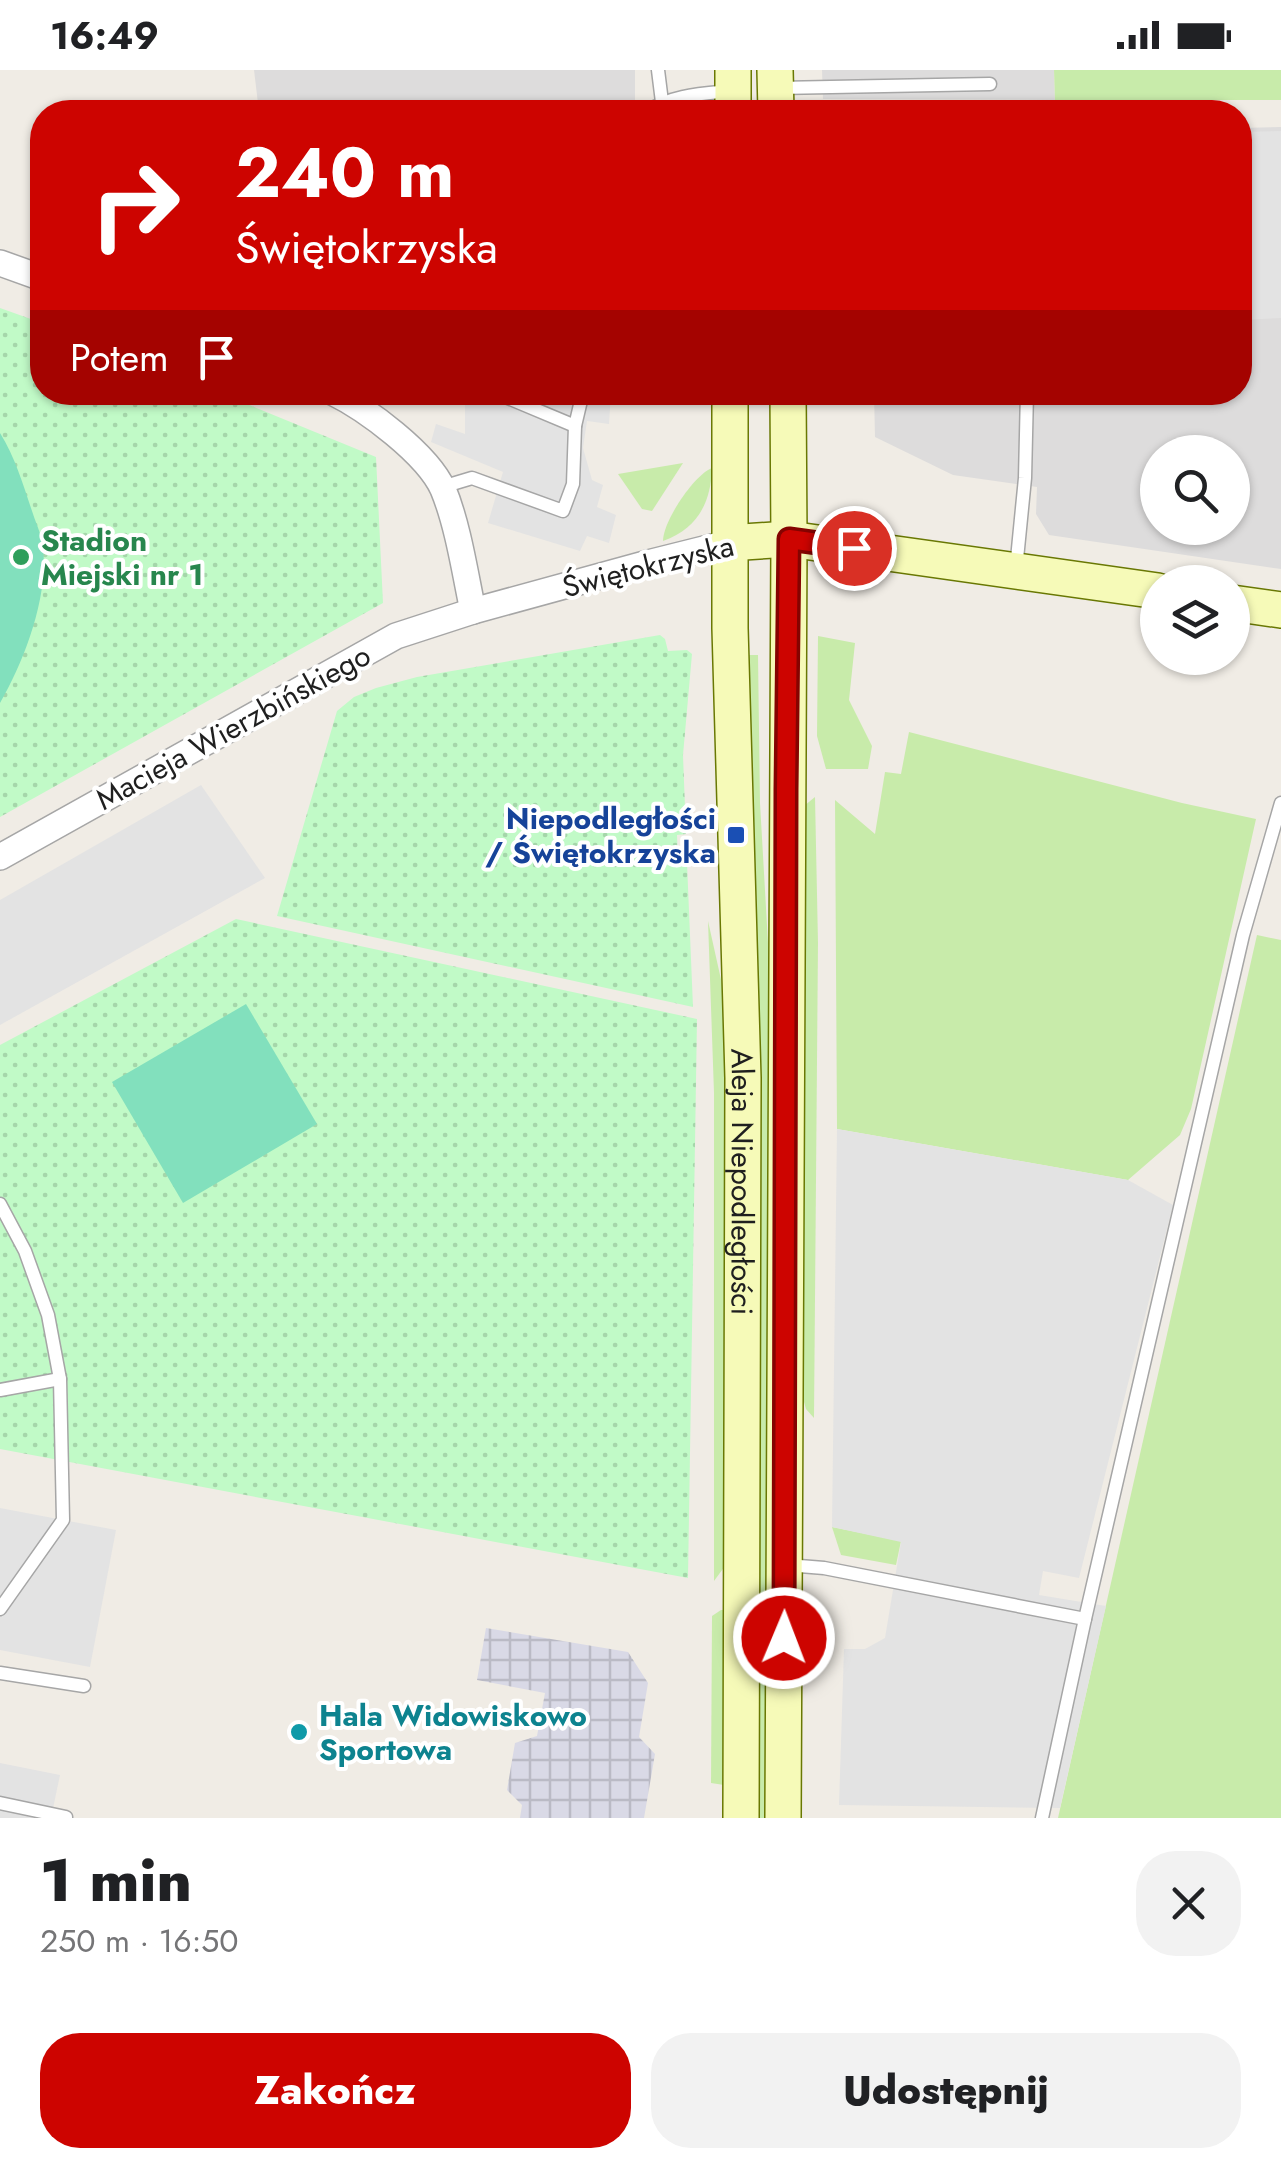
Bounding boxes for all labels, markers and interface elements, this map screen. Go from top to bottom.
text: 16:49 [50,8,159,63]
text: 240 m [235,122,455,223]
icon: right [70,140,200,270]
text: Świętokrzyska [235,215,498,280]
text: Potem [70,330,169,385]
icon: arrive [189,330,244,385]
map controls [1140,435,1250,675]
button: search [1140,435,1250,545]
pin [812,506,897,591]
place label: Stadion Miejski nr 1 [41,519,203,596]
icon: arrive [827,521,882,576]
street label: Świętokrzyska [558,524,738,608]
marker: Stadion Miejski nr 1 [10,546,32,568]
button: layers [1140,565,1250,675]
street label: Macieja Wierzbińskiego [88,634,378,820]
place label: Niepodległości / Świętokrzyska [485,797,716,874]
marker: Niepodległości / Świętokrzyska [725,824,747,846]
street label: Aleja Niepodległości [721,1048,765,1315]
position arrow [732,1586,836,1690]
place label: Hala Widowiskowo Sportowa [319,1694,587,1771]
marker: Hala Widowiskowo Sportowa [288,1721,310,1743]
text: 1 min [40,1837,192,1924]
button: close [1136,1851,1241,1956]
text: 250 m · 16:50 [40,1918,239,1964]
button: Zakończ [40,2033,631,2148]
button: Udostępnij [651,2033,1241,2148]

